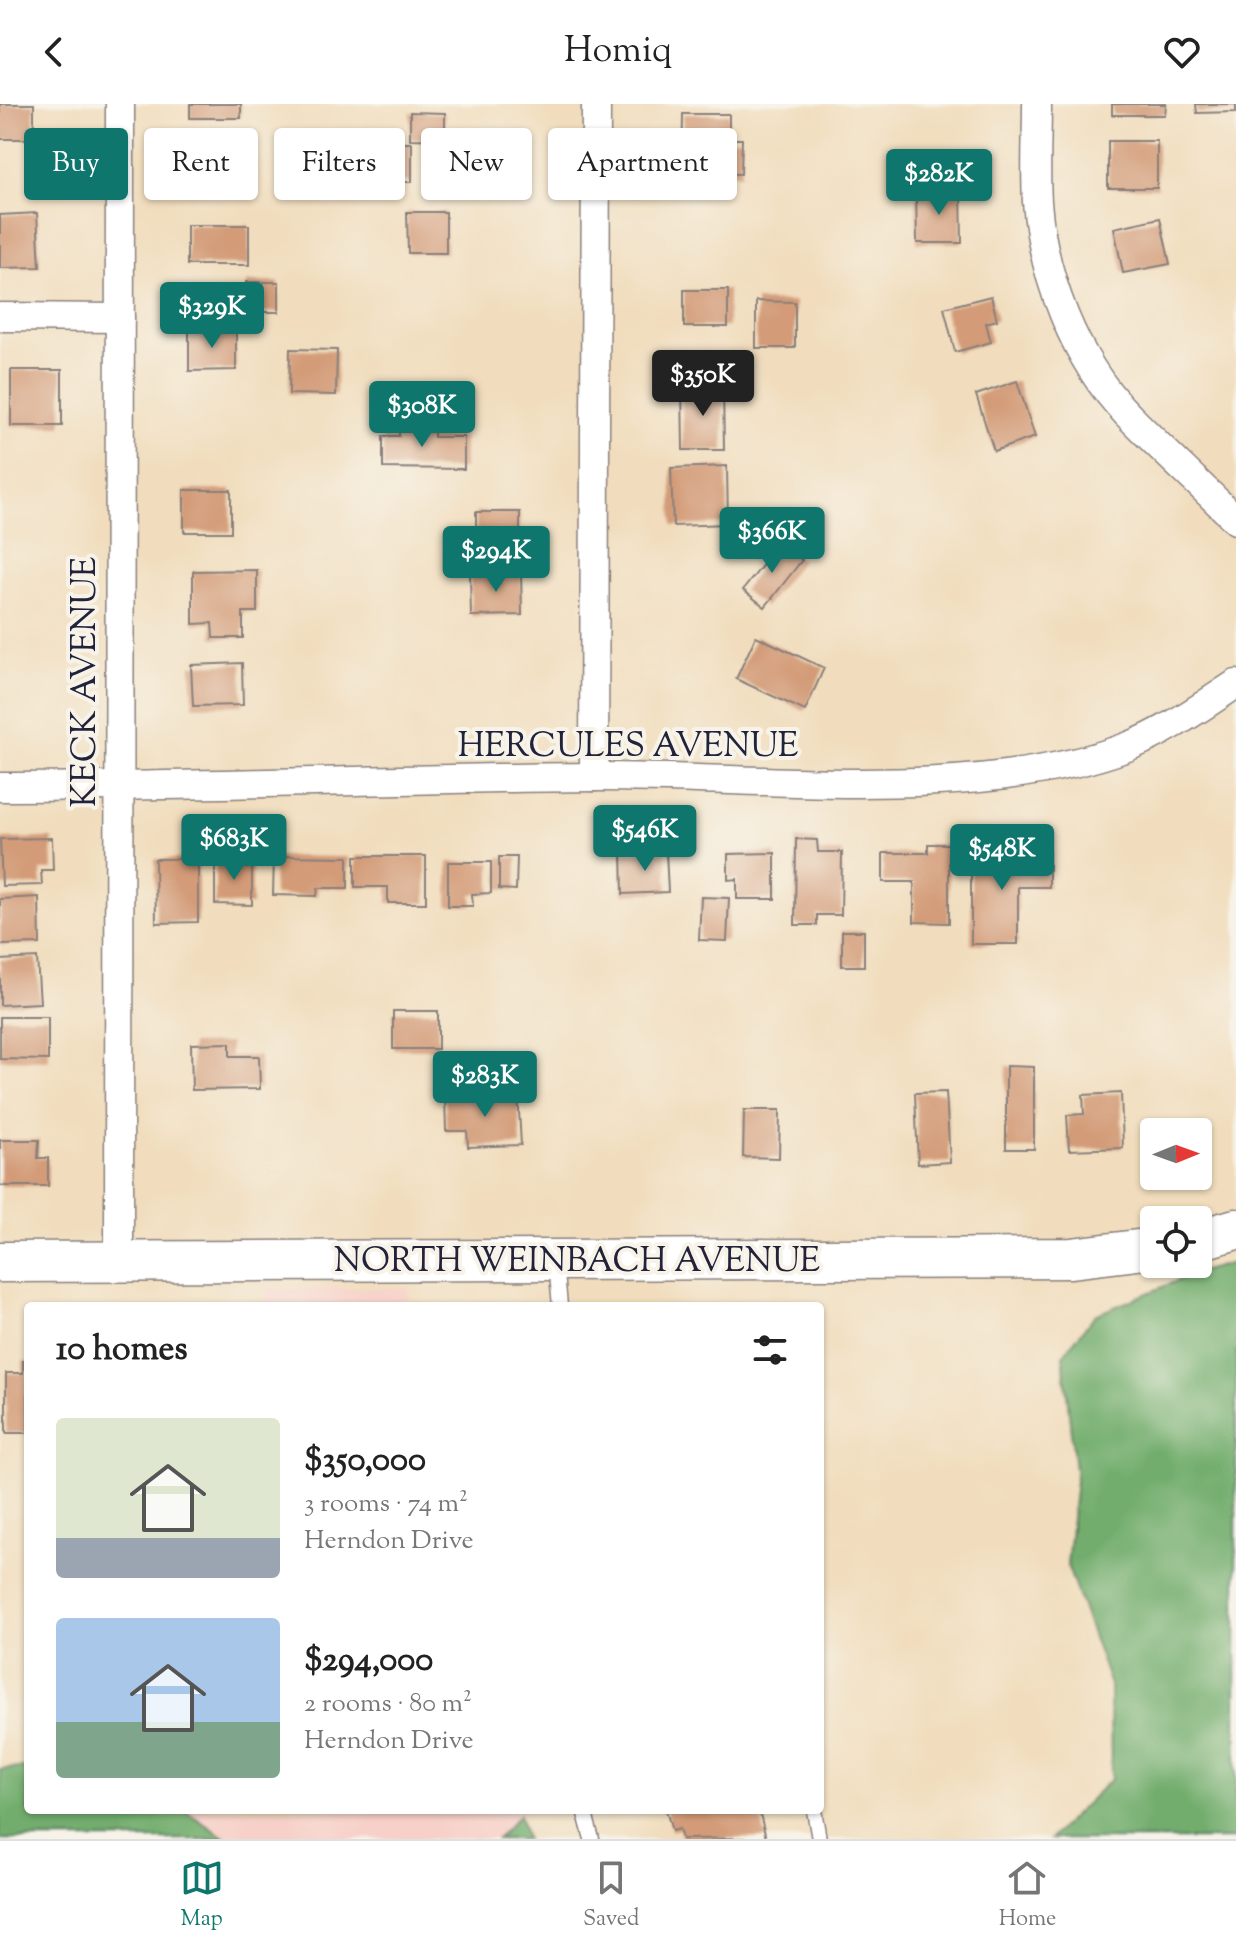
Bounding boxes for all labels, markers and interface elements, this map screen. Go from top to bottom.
text: Homiq [564,26,672,78]
icon: back [32,30,76,74]
icon: heart [1160,30,1204,74]
chip: Buy [24,128,128,200]
chip: Rent [144,128,258,200]
chip: Filters [274,128,405,200]
chip: New [421,128,532,200]
chip: Apartment [548,128,737,200]
pin: $282K [883,149,995,217]
text: $282K [904,156,974,193]
pin: $329K [156,282,268,350]
text: $329K [178,289,246,326]
pin: $350K [647,350,759,418]
text: $350K [670,357,736,394]
pin: $308K [366,381,478,449]
text: $308K [387,388,457,425]
pin: $366K [716,507,828,575]
text: $366K [738,514,806,551]
pin: $294K [440,526,552,594]
text: $294K [461,533,531,570]
street label: KECK AVENUE [62,557,111,807]
street label: HERCULES AVENUE [458,723,798,772]
pin: $546K [589,805,701,873]
text: $546K [611,812,679,849]
pin: $683K [178,814,290,882]
text: $683K [199,821,269,858]
pin: $548K [946,824,1058,892]
text: $548K [968,831,1036,868]
pin: $283K [429,1051,541,1119]
text: $283K [451,1058,519,1095]
north arrow [1140,1118,1212,1190]
map controls [1140,1118,1212,1278]
button: locate [1140,1206,1212,1278]
street label: NORTH WEINBACH AVENUE [334,1238,820,1287]
text: 10 homes [56,1326,188,1375]
icon: filters [748,1328,792,1372]
text: $350,000 [304,1437,426,1486]
icon: home [120,1450,216,1546]
text: 3 rooms · 74 m² [304,1486,468,1523]
text: Herndon Drive [304,1523,474,1560]
text: $294,000 [304,1637,433,1686]
icon: home [120,1650,216,1746]
text: 2 rooms · 80 m² [304,1686,472,1723]
text: Herndon Drive [304,1723,474,1760]
tab: Map [180,1856,224,1936]
tab: Saved [583,1856,639,1936]
tab: Home [999,1856,1056,1936]

